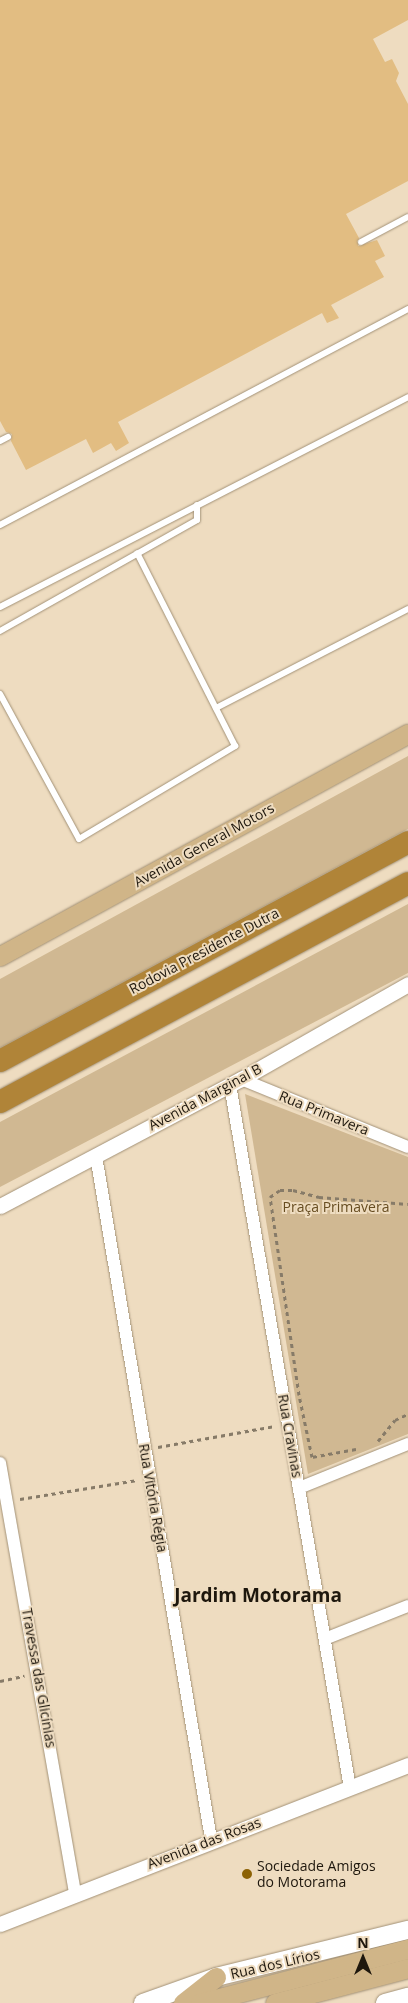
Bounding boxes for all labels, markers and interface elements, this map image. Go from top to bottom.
street label: Avenida General Motors [131,799,277,891]
street label: Rodovia Presidente Dutra [126,904,282,998]
street label: Avenida Marginal B [146,1060,264,1134]
street label: Rua Primavera [277,1087,371,1139]
park label: Praça Primavera [283,1199,389,1215]
street label: Rua Cravinas [274,1393,306,1479]
street label: Rua Vitória Régia [135,1442,171,1554]
district label: Jardim Motorama [174,1585,342,1607]
street label: Travessa das Glicínias [18,1607,60,1749]
street label: Avenida das Rosas [145,1814,263,1872]
place label: Sociedade Amigos do Motorama [257,1858,376,1890]
marker: Sociedade Amigos do Motorama [241,1868,253,1880]
north arrow [338,1933,388,1983]
text: N [357,1933,369,1952]
street label: Rua dos Lírios [229,1946,321,1982]

